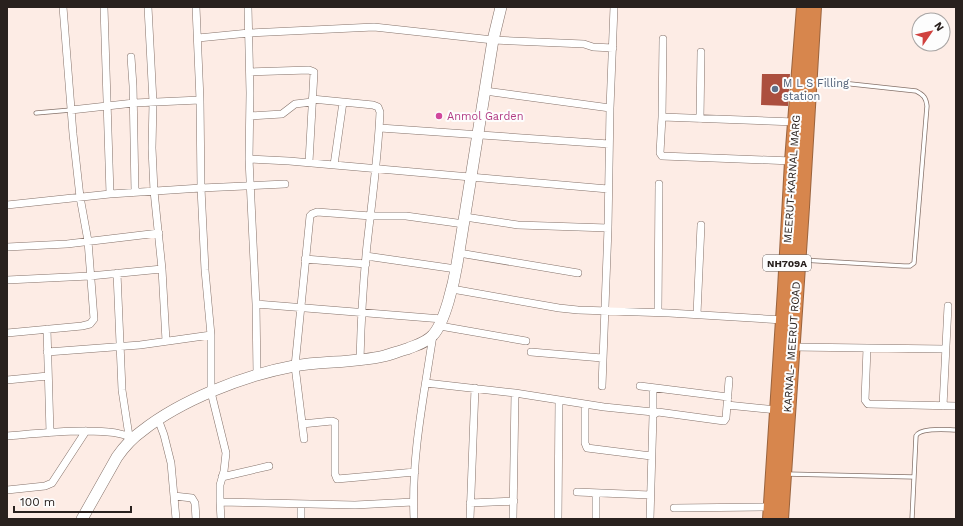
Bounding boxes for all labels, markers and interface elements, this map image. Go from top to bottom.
north arrow [911,12,951,52]
text: N [931,20,947,34]
place label: M L S Filling station [783,77,849,103]
marker: M L S Filling station [770,84,780,94]
place label: Anmol Garden [447,110,523,123]
marker: Anmol Garden [434,111,444,121]
street label: MEERUT-KARNAL MARG [781,114,803,244]
road number: NH709A [763,255,811,271]
street label: KARNAL- MEERUT ROAD [781,281,803,413]
scale bar [14,488,131,514]
text: 100 m [20,495,55,509]

